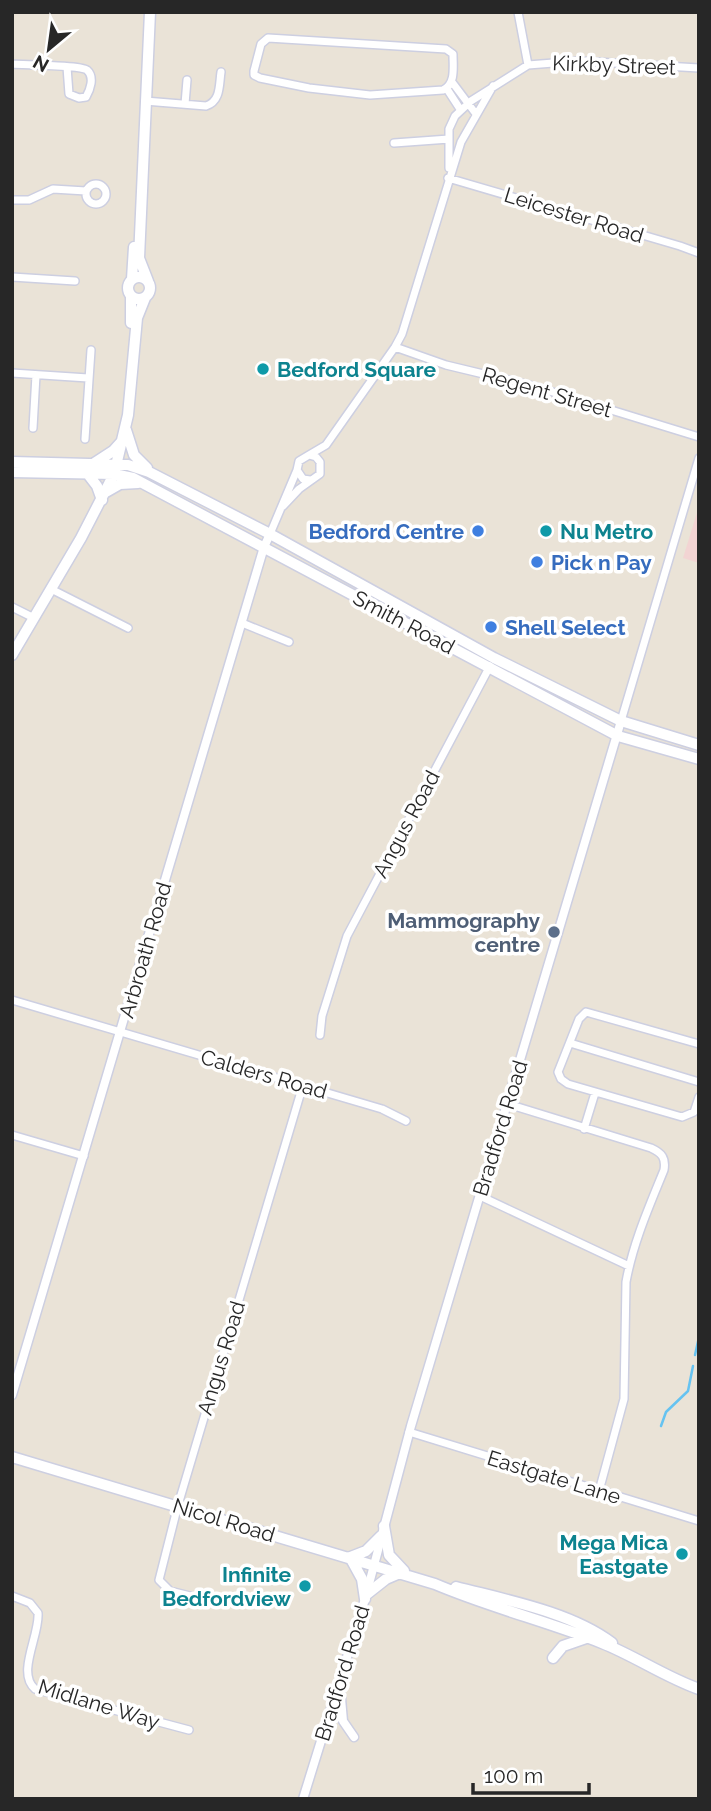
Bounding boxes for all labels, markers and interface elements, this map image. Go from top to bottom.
north arrow [14,14,84,84]
street label: Kirkby Street [552,50,676,80]
text: N [29,51,52,77]
street label: Leicester Road [501,182,647,248]
place label: Bedford Square [277,357,437,382]
marker: Bedford Square [255,361,271,377]
street label: Regent Street [479,362,615,422]
place label: Bedford Centre [308,519,464,544]
place label: Nu Metro [560,519,654,544]
marker: Bedford Centre [470,523,486,539]
marker: Nu Metro [538,523,554,539]
place label: Pick n Pay [551,550,652,575]
marker: Pick n Pay [529,554,545,570]
street label: Smith Road [349,585,459,659]
place label: Shell Select [505,615,625,640]
marker: Shell Select [483,619,499,635]
street label: Angus Road [367,766,445,882]
street label: Arbroath Road [114,879,176,1021]
place label: Mammography centre [387,908,540,957]
marker: Mammography centre [546,924,562,940]
street label: Calders Road [198,1044,330,1104]
street label: Bradford Road [467,1057,533,1199]
street label: Angus Road [192,1298,250,1418]
street label: Eastgate Lane [484,1445,624,1509]
street label: Nicol Road [170,1493,278,1547]
place label: Mega Mica Eastgate [560,1530,668,1579]
marker: Mega Mica Eastgate [674,1546,690,1562]
place label: Infinite Bedfordview [162,1562,291,1611]
marker: Infinite Bedfordview [297,1578,313,1594]
street label: Bradford Road [309,1602,375,1744]
street label: Midlane Way [35,1674,163,1734]
scale bar [473,1752,588,1796]
text: 100 m [484,1763,543,1788]

